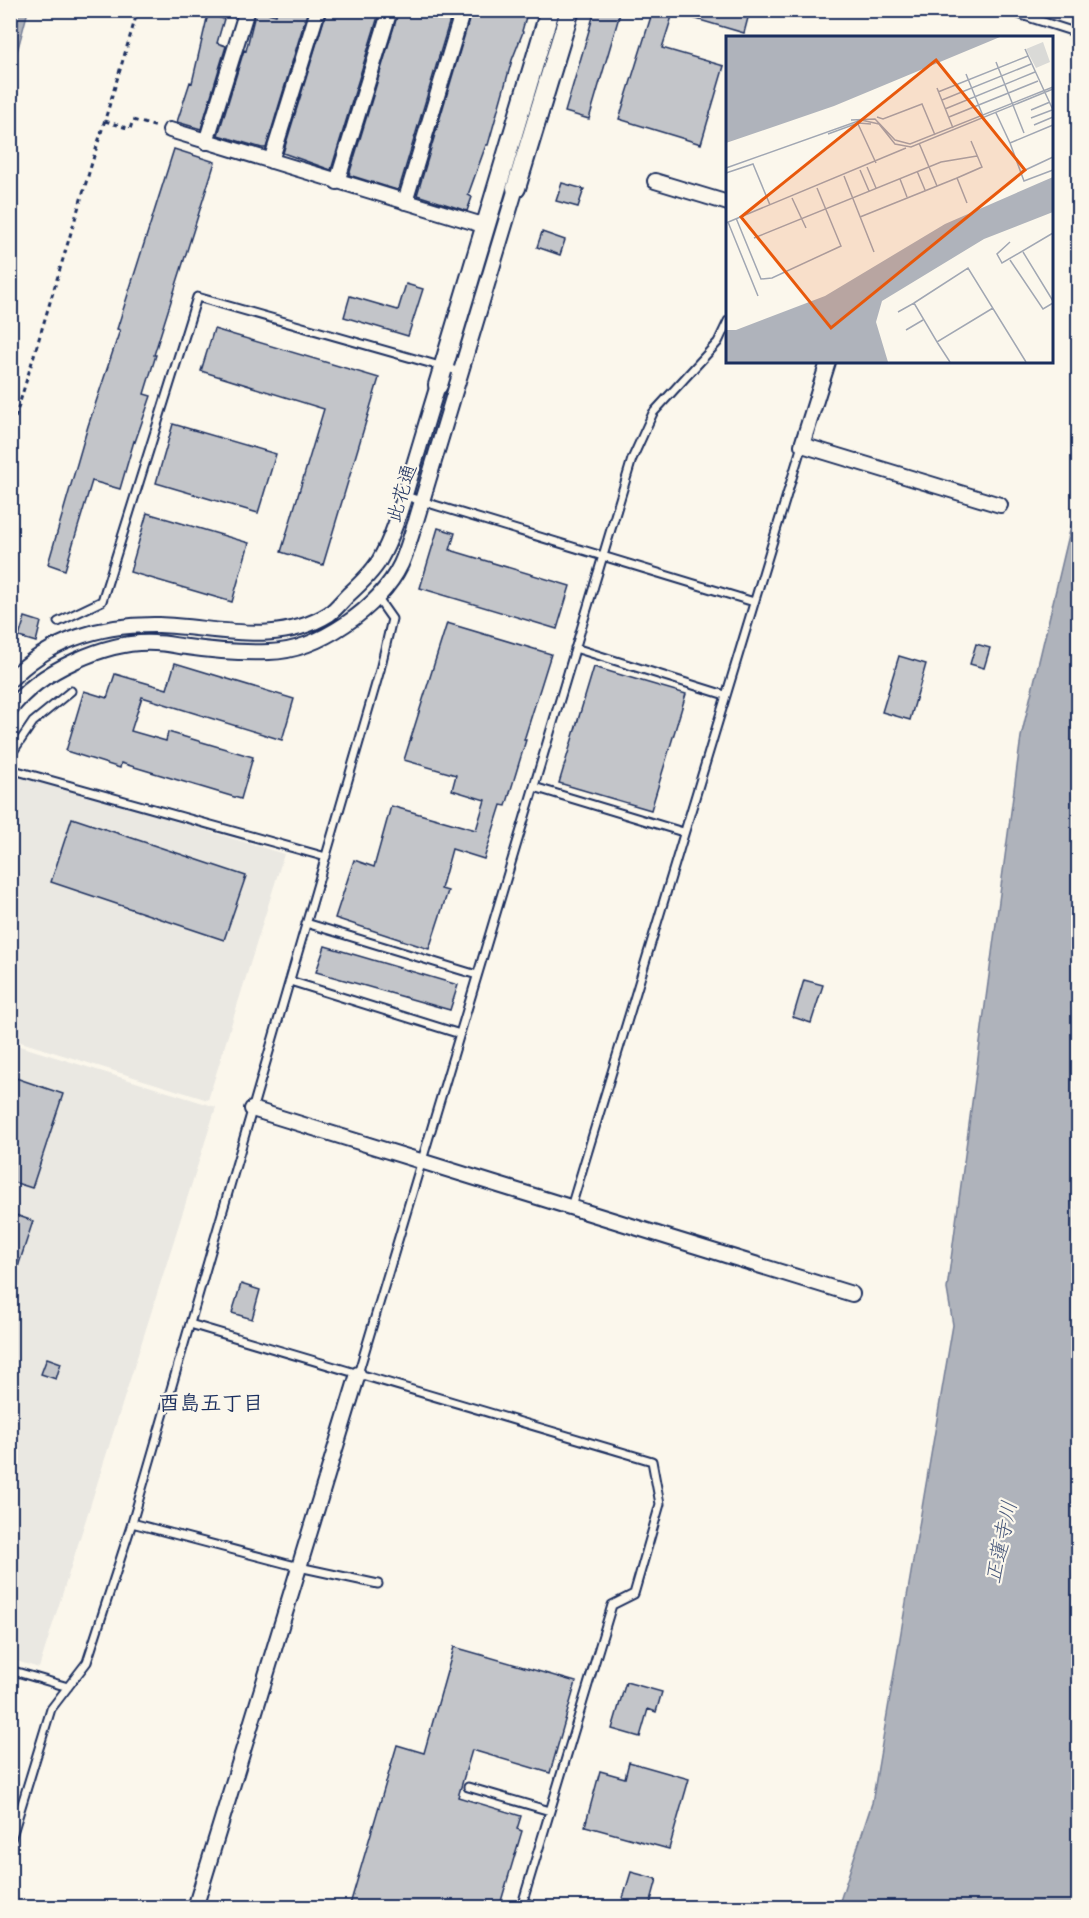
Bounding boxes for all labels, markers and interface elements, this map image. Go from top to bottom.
inset map [726,36,1053,363]
street label: 此花通 [380,461,424,526]
district label: 酉島五丁目 [159,1389,264,1418]
water label: 正蓮寺川 [979,1498,1024,1586]

